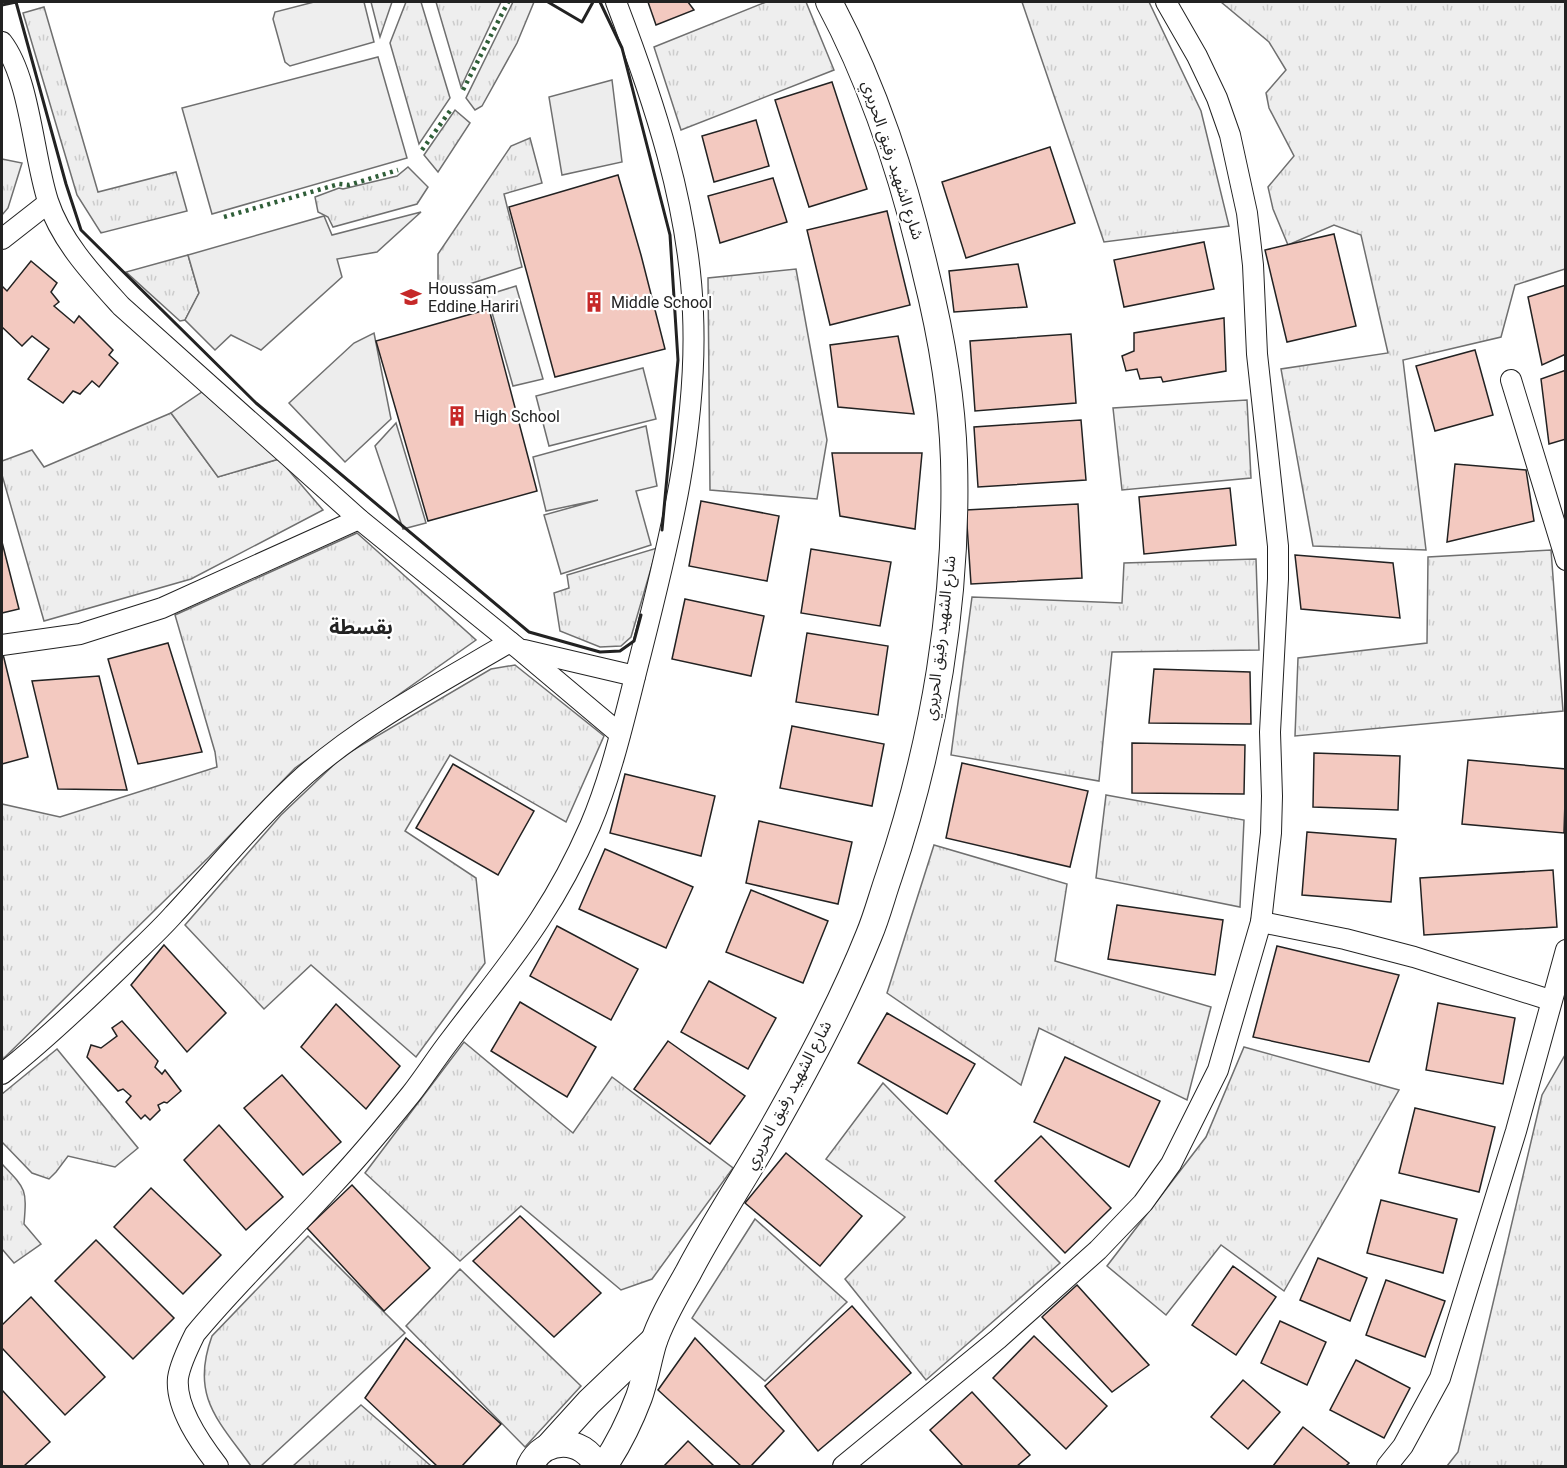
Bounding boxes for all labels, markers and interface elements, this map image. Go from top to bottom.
street label: شارع الشهيد رفيق الحريري [855,78,928,243]
place label: Houssam Eddine Hariri [428,279,519,316]
school or university icon: Houssam Eddine Hariri [399,285,423,309]
building icon: Middle School [582,290,606,314]
place label: Middle School [611,293,712,312]
building icon: High School [445,404,469,428]
place label: High School [474,407,560,426]
street label: شارع الشهيد رفيق الحريري [920,554,963,722]
district label: بقسطة [329,615,393,639]
street label: شارع الشهيد رفيق الحريري [741,1017,838,1174]

